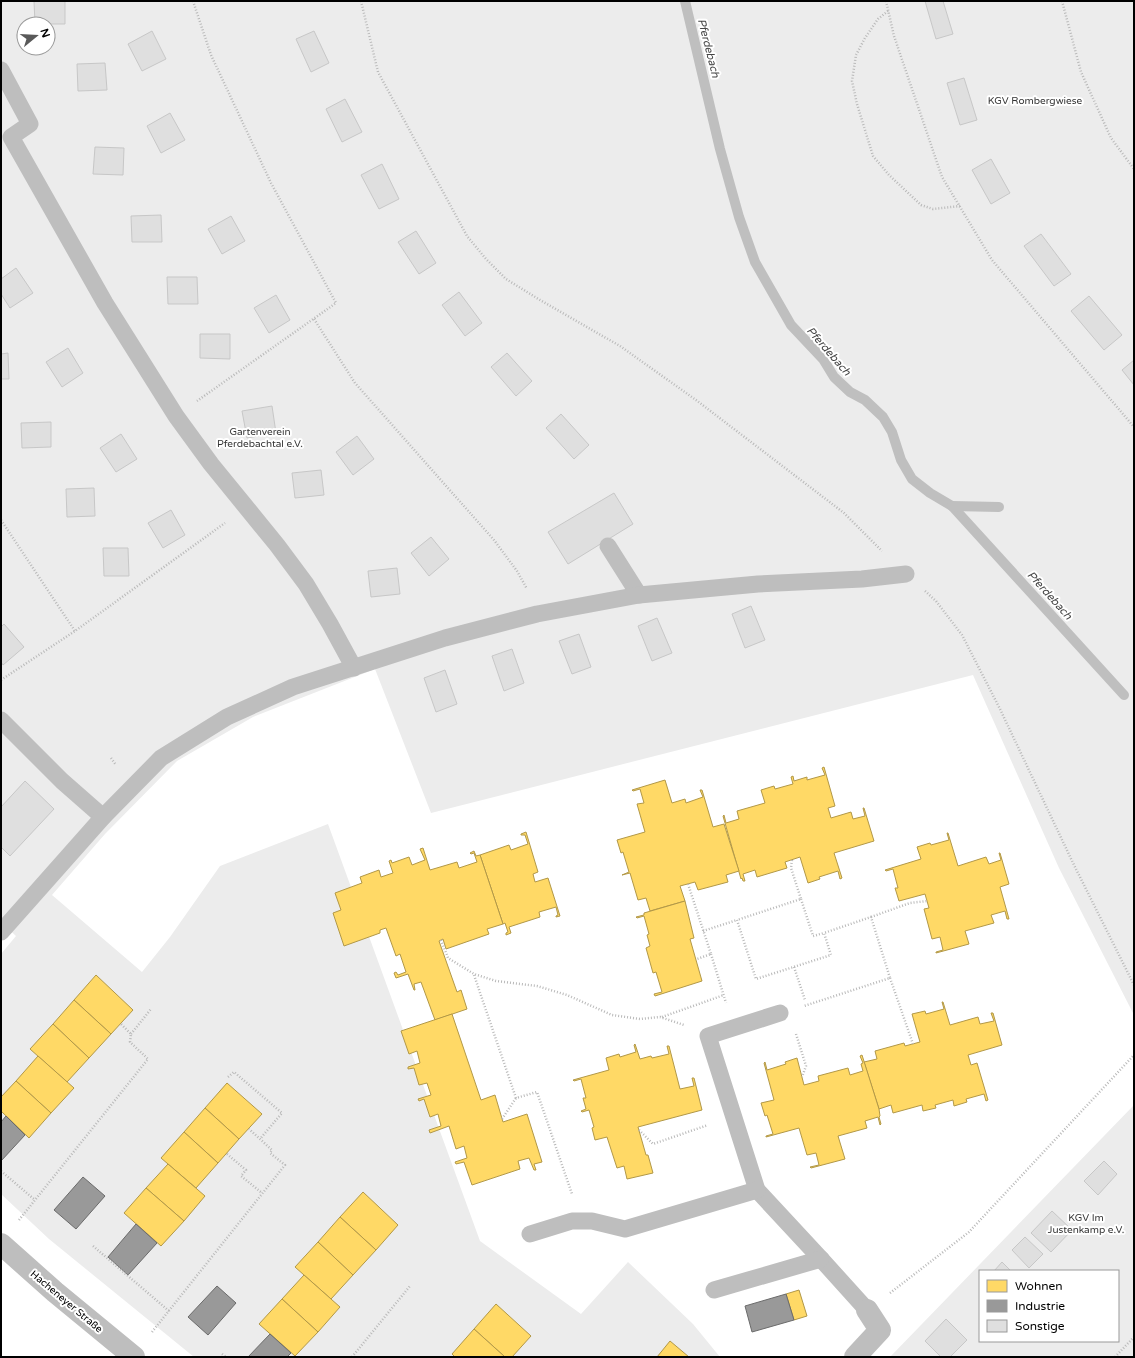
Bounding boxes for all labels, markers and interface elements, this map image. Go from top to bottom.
north arrow [16,16,56,56]
water label: Pferdebach [695,17,722,79]
text: N [37,27,53,39]
park label: KGV Rombergwiese [988,95,1083,107]
water label: Pferdebach [804,324,854,379]
park label: Gartenverein Pferdebachtal e.V. [217,426,303,450]
water label: Pferdebach [1025,569,1075,622]
park label: KGV Im Justenkamp e.V. [1048,1212,1124,1236]
street label: Hacheneyer Straße [28,1268,105,1336]
legend [979,1270,1119,1342]
text: Wohnen [1015,1279,1063,1293]
text: Industrie [1015,1299,1065,1313]
text: Sonstige [1015,1319,1065,1333]

